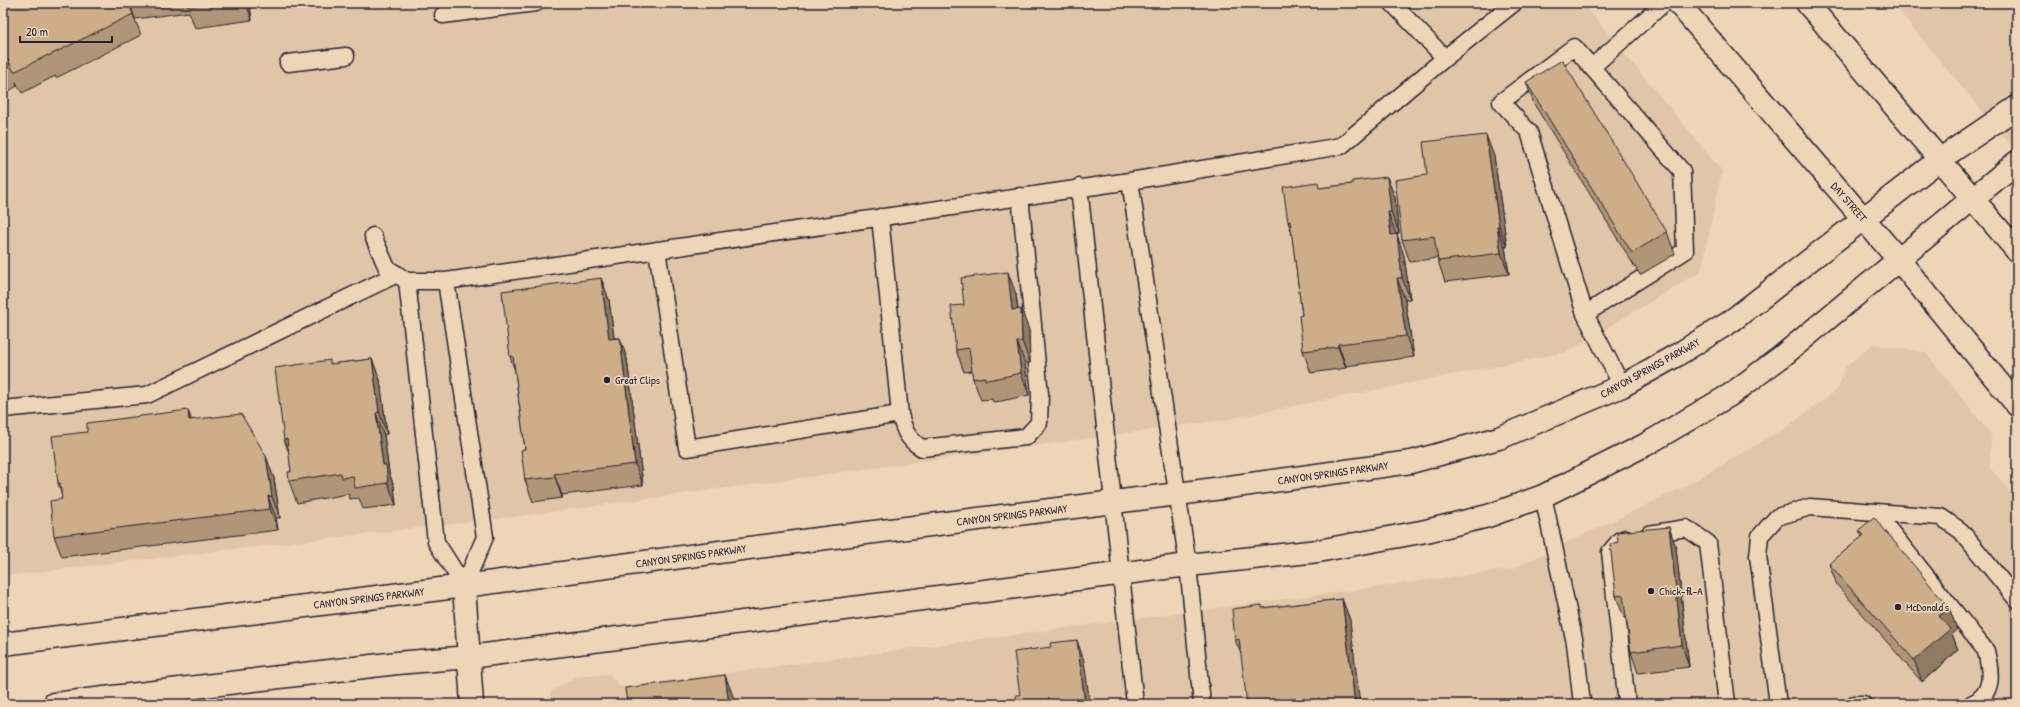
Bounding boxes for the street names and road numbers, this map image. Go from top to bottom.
street label: DAY STREET [1828,179,1871,225]
street label: CANYON SPRINGS PARKWAY [1598,335,1702,401]
street label: CANYON SPRINGS PARKWAY [1277,458,1389,488]
street label: CANYON SPRINGS PARKWAY [956,501,1068,529]
street label: CANYON SPRINGS PARKWAY [635,541,747,571]
street label: CANYON SPRINGS PARKWAY [313,584,425,612]

